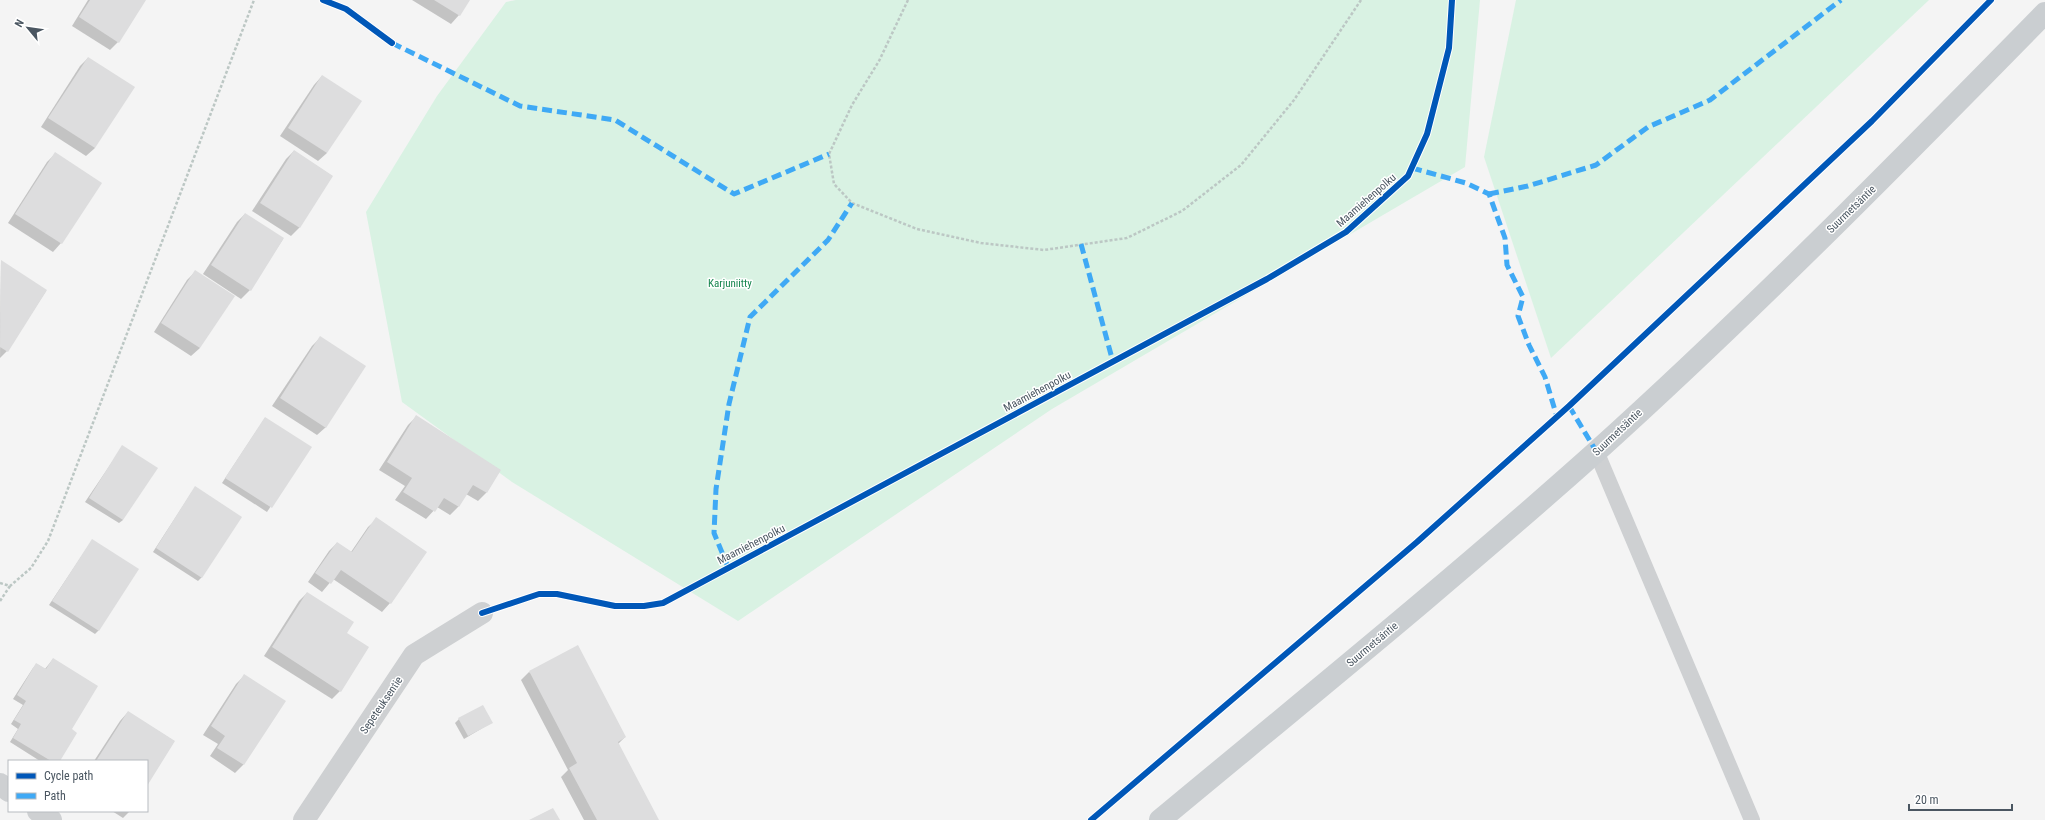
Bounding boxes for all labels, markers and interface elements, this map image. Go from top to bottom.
north arrow [8,8,48,48]
text: N [12,17,27,29]
street label: Maamiehenpolku [1334,171,1399,230]
street label: Suurmetsäntie [1824,183,1878,236]
park label: Karjuniitty [708,277,752,290]
street label: Maamiehenpolku [1001,368,1073,415]
street label: Suurmetsäntie [1590,406,1645,459]
street label: Maamiehenpolku [715,522,787,567]
street label: Suurmetsäntie [1344,619,1401,670]
street label: Sepeteuksentie [357,674,405,737]
legend [8,760,148,812]
text: Cycle path [44,769,94,783]
scale bar [1909,786,2012,812]
text: Path [44,789,66,803]
text: 20 m [1915,793,1939,807]

